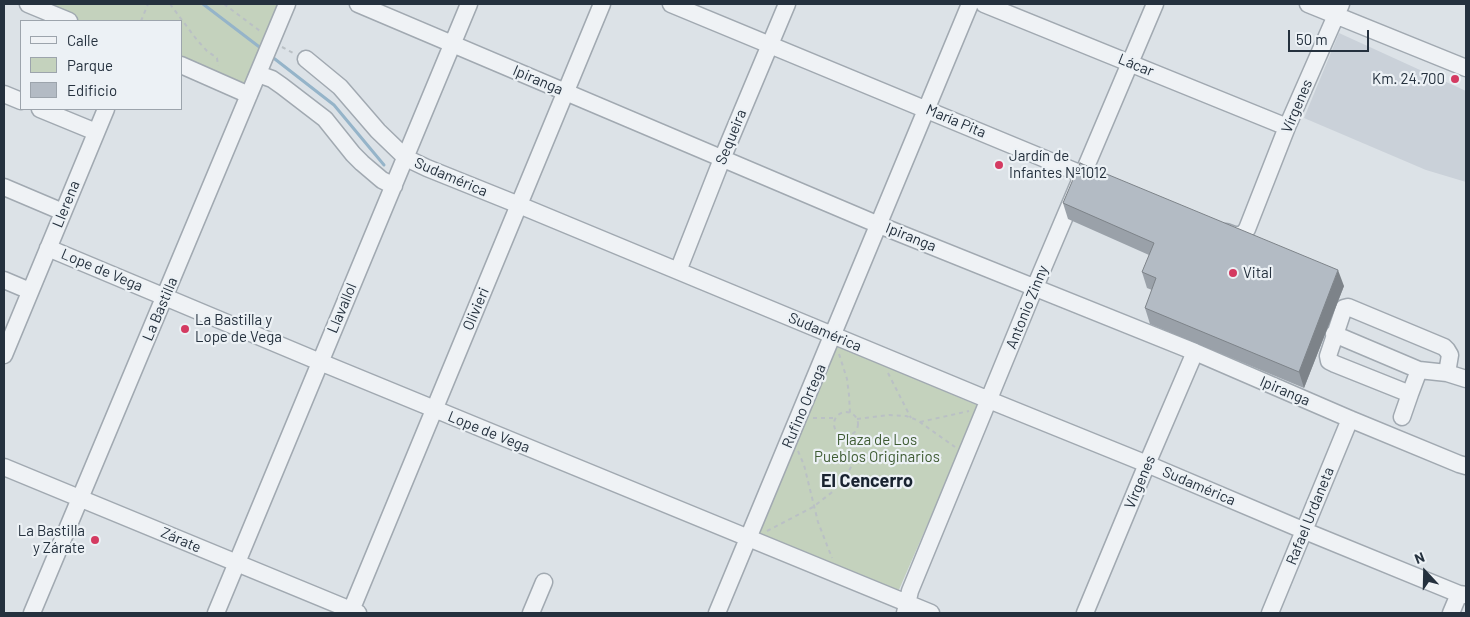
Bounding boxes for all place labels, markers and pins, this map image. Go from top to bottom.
place label: Km. 24.700 [1372,70,1445,88]
marker: Km. 24.700 [1449,73,1461,85]
place label: Jardín de Infantes Nº1012 [1009,147,1107,182]
marker: Jardín de Infantes Nº1012 [993,159,1005,171]
place label: Vital [1243,264,1272,282]
marker: Vital [1227,267,1239,279]
place label: La Bastilla y Lope de Vega [195,311,282,346]
marker: La Bastilla y Lope de Vega [179,323,191,335]
place label: La Bastilla y Zárate [18,522,85,557]
marker: La Bastilla y Zárate [89,534,101,546]

